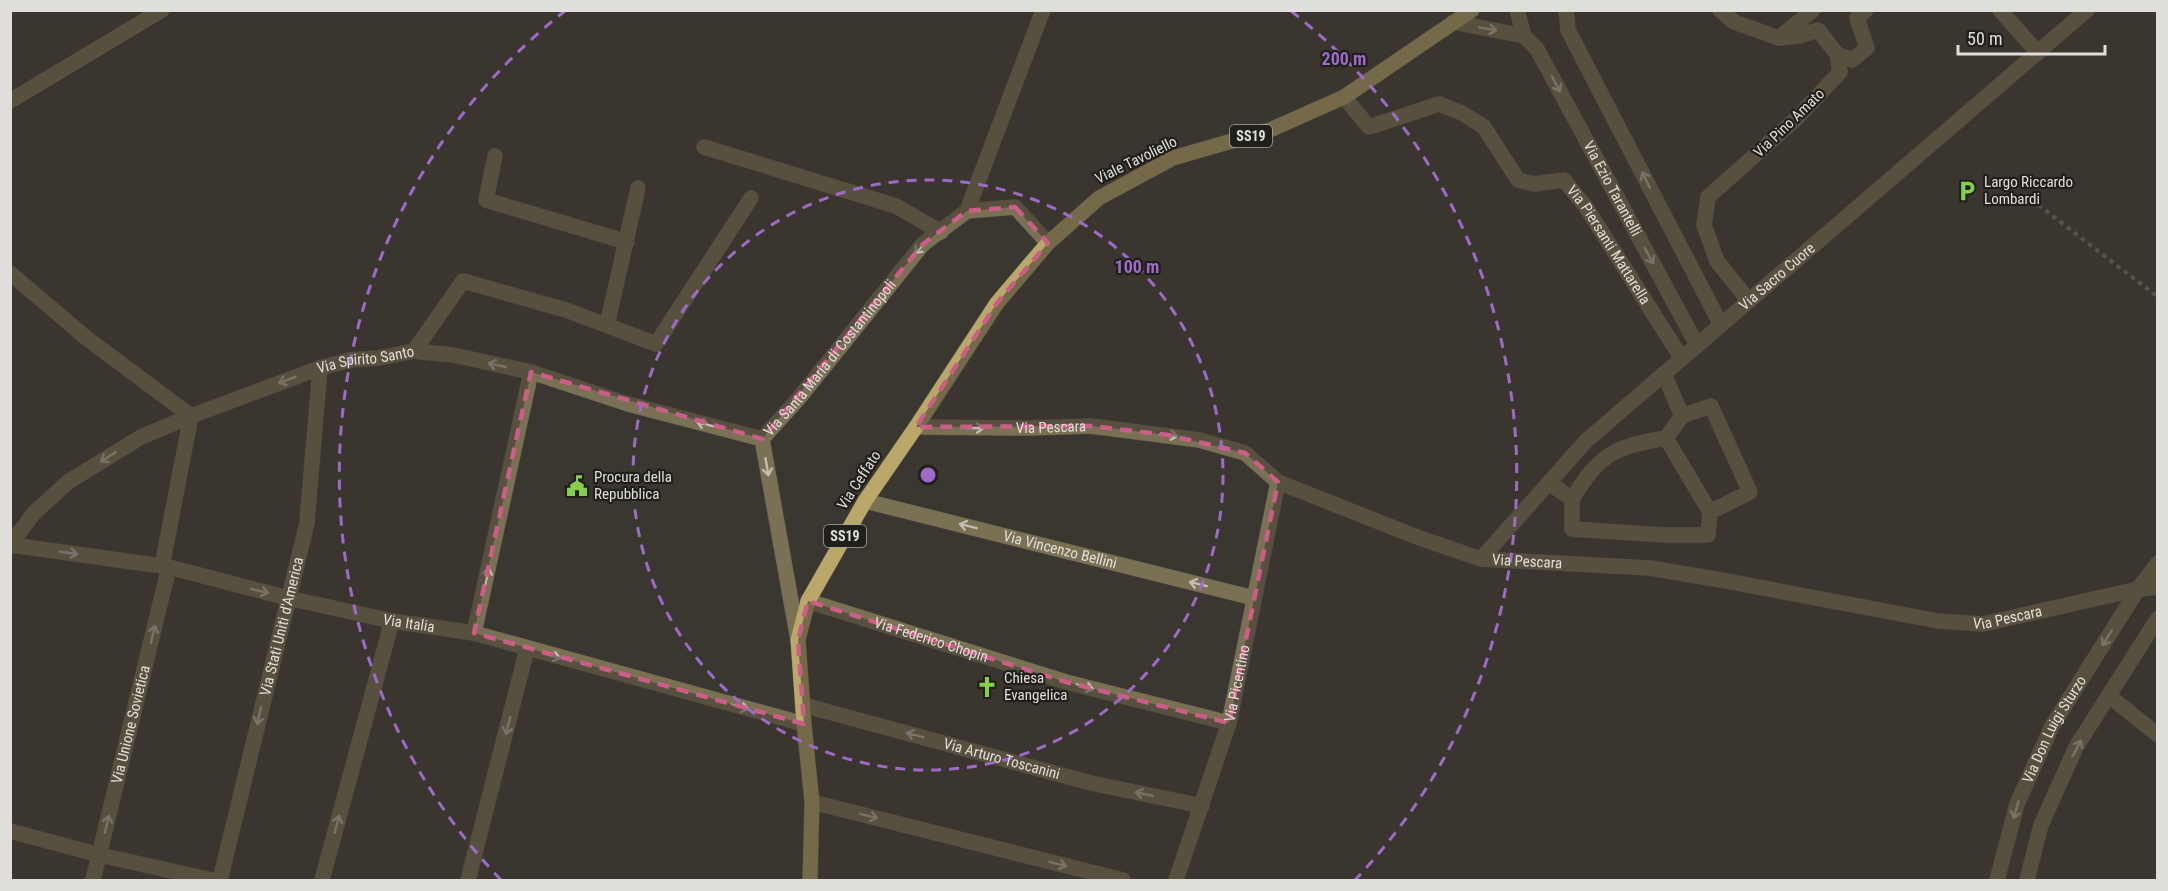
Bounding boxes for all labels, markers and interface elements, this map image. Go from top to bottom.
scale bar [1958,18,2105,56]
one-way arrow [1478,23,1498,34]
text: 50 m [1967,28,2002,49]
text: 200 m [1322,48,1366,69]
one-way arrow [1551,75,1562,93]
street label: Via Pino Amato [1750,85,1828,161]
road number: SS19 [1230,125,1272,147]
street label: Viale Tavoliello [1092,132,1180,188]
street label: Via Ezio Tarantelli [1579,138,1645,239]
one-way arrow [1640,172,1652,189]
place label: Largo Riccardo Lombardi [1984,173,2073,208]
parking icon: Largo Riccardo Lombardi [1955,179,1979,203]
street label: Via Piersanti Mattarella [1563,182,1654,308]
street label: Via Sacro Cuore [1735,239,1819,314]
one-way arrow [914,240,929,254]
one-way arrow [1644,246,1655,264]
text: 100 m [1115,256,1159,277]
street label: Via Santa Maria di Costantinopoli [760,276,900,440]
street label: Via Spirito Santo [315,342,416,377]
one-way arrow [488,358,507,370]
one-way arrow [278,376,297,387]
street label: Via Pescara [1016,417,1086,437]
one-way arrow [696,418,715,430]
one-way arrow [964,422,984,434]
one-way arrow [1159,430,1179,441]
street label: Via Ceffato [833,447,885,513]
one-way arrow [100,452,117,464]
one-way arrow [762,457,773,477]
centre of rings [918,465,938,485]
place label: Procura della Repubblica [594,468,672,503]
public building icon: Procura della Repubblica [565,474,589,498]
one-way arrow [959,520,978,532]
road number: SS19 [824,525,866,547]
street label: Via Vincenzo Bellini [1001,527,1119,572]
one-way arrow [58,547,78,558]
street label: Via Pescara [1492,551,1563,572]
street label: Via Stati Uniti d'America [256,555,307,698]
one-way arrow [482,567,493,586]
one-way arrow [1188,578,1207,590]
one-way arrow [250,585,269,597]
street label: Via Pescara [1972,602,2044,633]
street label: Via Italia [381,610,436,636]
street label: Via Federico Chopin [872,613,990,666]
one-way arrow [148,625,159,644]
one-way arrow [2101,630,2113,646]
street label: Via Picentino [1220,643,1254,724]
one-way arrow [542,651,561,662]
street label: Via Unione Sovietica [108,664,154,785]
place label: Chiesa Evangelica [1004,669,1067,704]
street label: Via Don Luigi Sturzo [2019,672,2090,786]
church icon: Chiesa Evangelica [975,675,999,699]
one-way arrow [1075,682,1094,693]
one-way arrow [730,702,749,713]
one-way arrow [253,706,265,725]
one-way arrow [501,716,513,735]
one-way arrow [906,729,925,740]
street label: Via Arturo Toscanini [942,734,1062,783]
one-way arrow [2072,739,2083,757]
one-way arrow [1135,788,1155,799]
one-way arrow [2010,800,2021,819]
one-way arrow [859,811,878,823]
one-way arrow [102,815,114,834]
one-way arrow [332,815,344,834]
one-way arrow [1048,859,1067,871]

